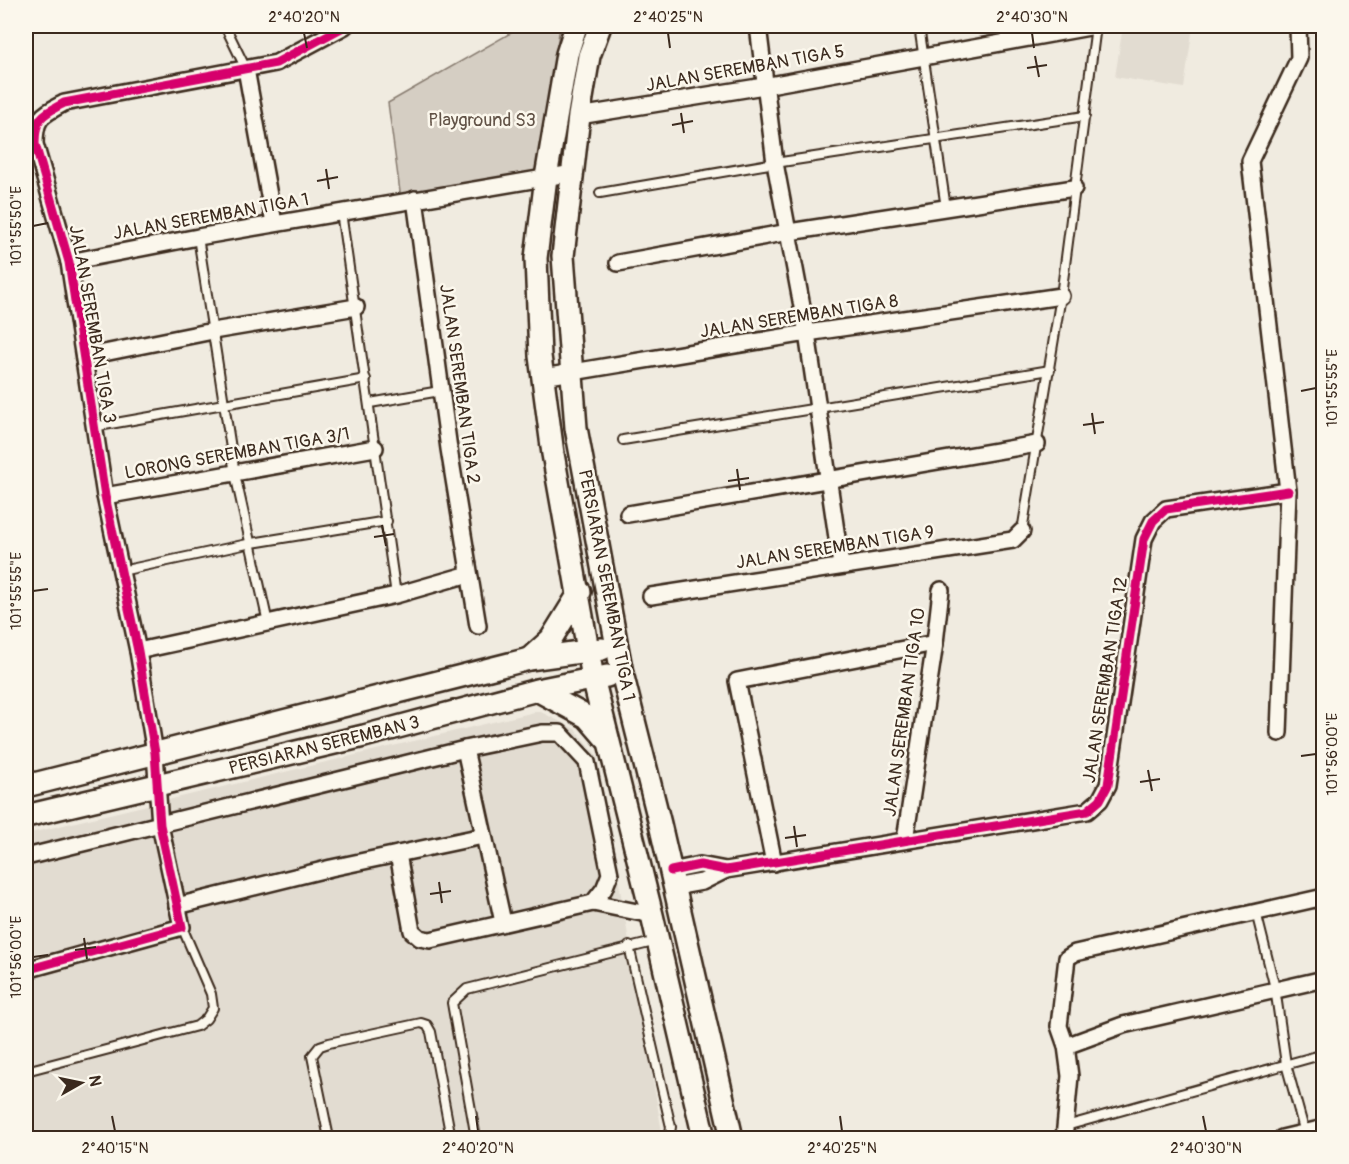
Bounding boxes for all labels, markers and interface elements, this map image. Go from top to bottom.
text: 2°40'20"N [268,8,340,27]
text: 2°40'25"N [633,8,703,27]
text: 2°40'30"N [996,8,1068,27]
street label: JALAN SEREMBAN TIGA 5 [644,40,846,97]
park label: Playground S3 [428,109,536,132]
text: 101°55'50"E [7,186,26,266]
street label: JALAN SEREMBAN TIGA 1 [111,188,311,245]
street label: JALAN SEREMBAN TIGA 3 [64,223,121,425]
street label: JALAN SEREMBAN TIGA 2 [434,283,485,485]
street label: JALAN SEREMBAN TIGA 8 [698,289,900,344]
text: 101°55'55"E [1323,349,1342,427]
street label: LORONG SEREMBAN TIGA 3/1 [123,422,351,485]
street label: PERSIARAN SEREMBAN TIGA 1 [573,467,640,703]
street label: JALAN SEREMBAN TIGA 9 [734,520,936,575]
text: 101°55'55"E [7,552,26,630]
street label: JALAN SEREMBAN TIGA 12 [1078,575,1133,785]
street label: JALAN SEREMBAN TIGA 10 [878,606,931,818]
street label: PERSIARAN SEREMBAN 3 [226,711,422,780]
text: 101°56'00"E [1323,712,1342,795]
text: 101°56'00"E [7,915,26,998]
north arrow [51,1053,111,1113]
text: N [84,1074,106,1088]
text: 2°40'15"N [81,1139,149,1158]
text: 2°40'20"N [442,1139,514,1158]
text: 2°40'25"N [807,1139,877,1158]
text: 2°40'30"N [1170,1139,1242,1158]

